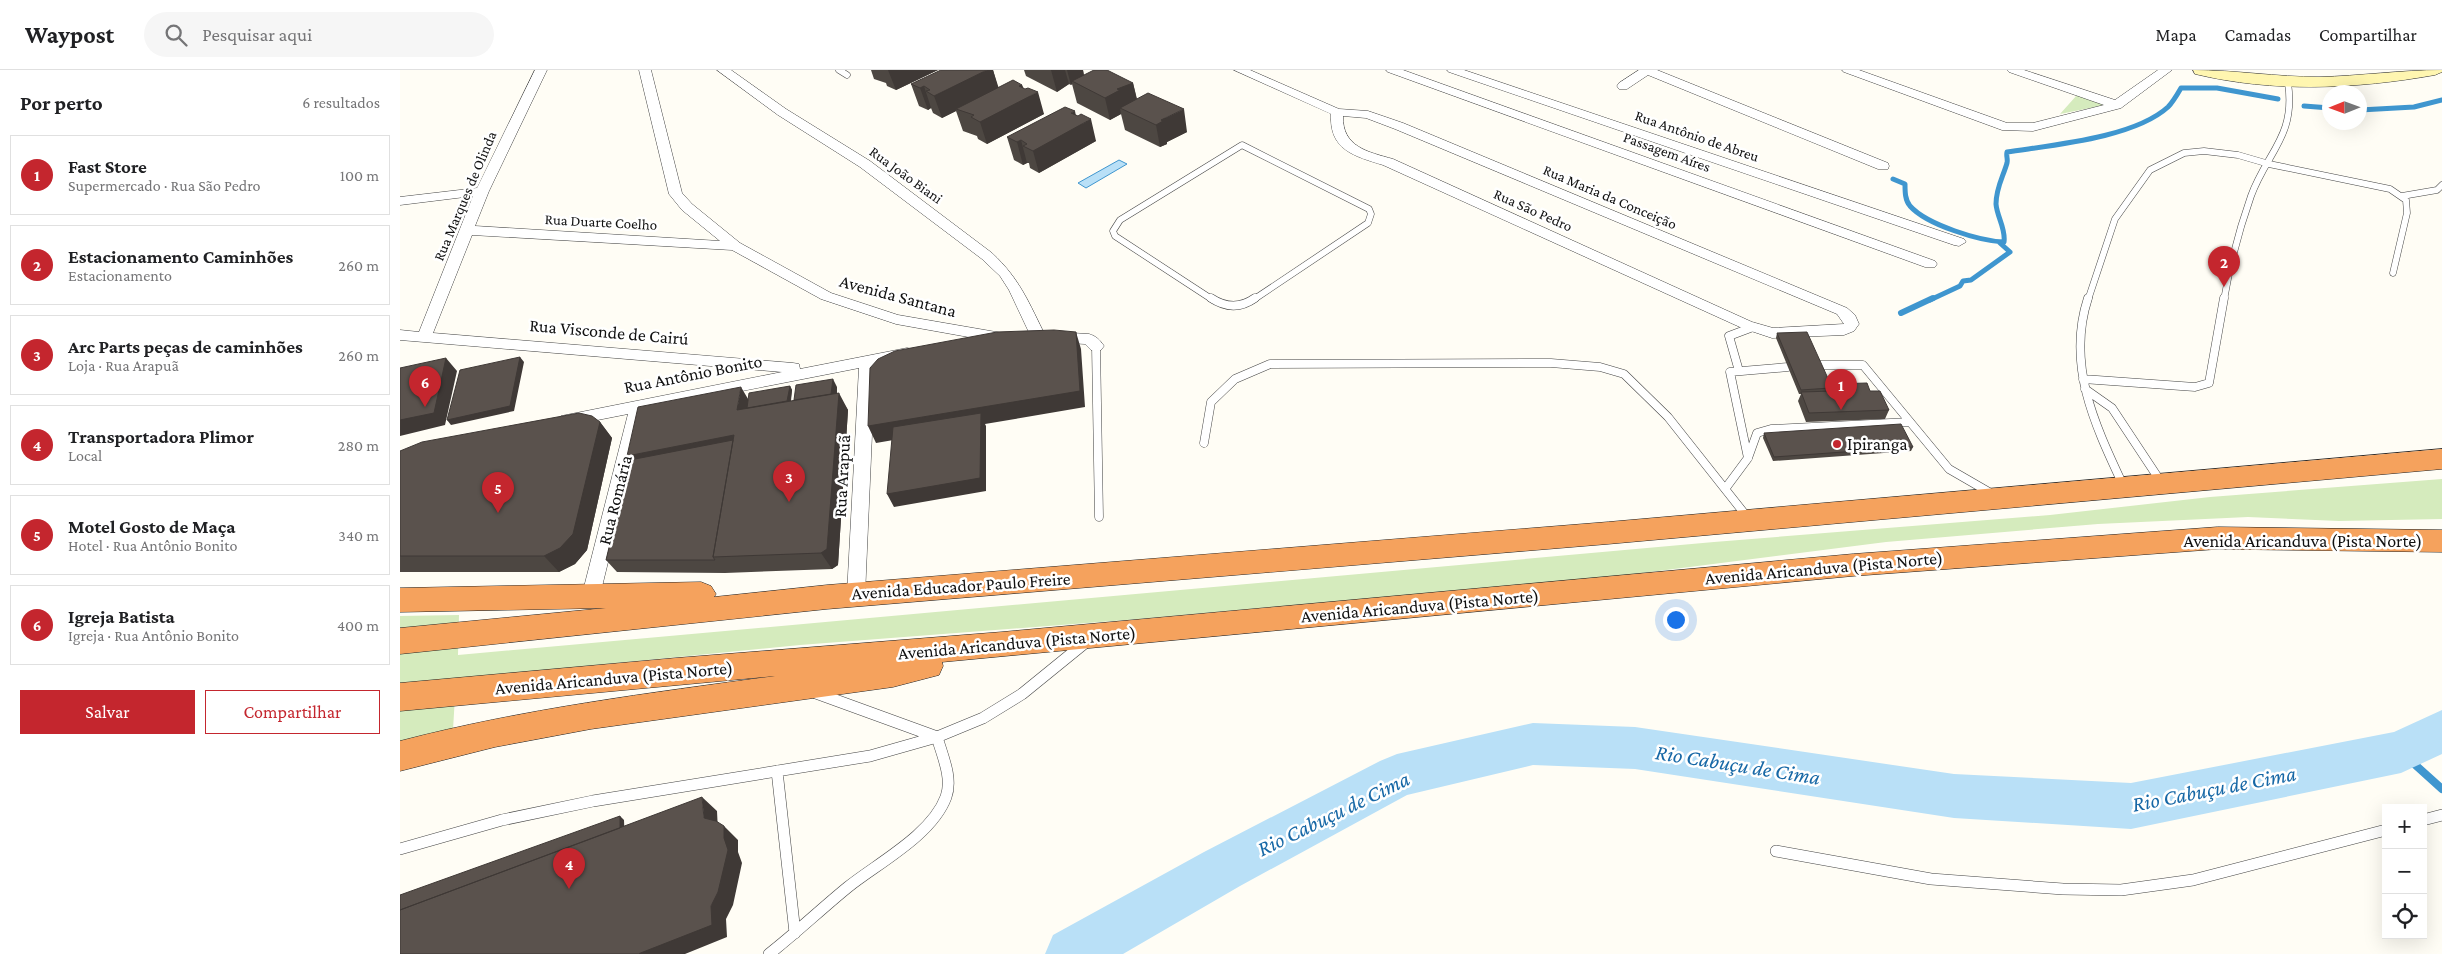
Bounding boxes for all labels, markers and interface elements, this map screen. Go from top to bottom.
search box [144,12,494,57]
text: Waypost [25,21,114,48]
icon: search [162,21,190,49]
text: Pesquisar aqui [202,24,312,45]
text: Mapa [2156,25,2197,45]
text: Camadas [2225,25,2291,45]
text: Compartilhar [2319,25,2417,45]
north arrow [2322,85,2367,130]
text: Por perto [20,91,103,115]
text: 6 resultados [302,94,380,111]
street label: Rua Antônio de Abreu [1633,107,1761,165]
street label: Rua Marques de Olinda [430,129,501,264]
street label: Passagem Aíres [1621,129,1713,176]
street label: Rua João Biani [866,143,946,208]
text: Fast Store [68,156,147,177]
street label: Rua Maria da Conceição [1540,162,1679,233]
text: 1 [34,167,40,184]
text: 100 m [340,167,379,184]
text: Supermercado · Rua São Pedro [68,177,260,194]
street label: Rua São Pedro [1491,186,1575,234]
street label: Rua Duarte Coelho [544,211,658,233]
text: Estacionamento Caminhões [68,246,293,267]
pin: 2 [2208,246,2240,287]
text: 2 [33,257,41,274]
text: 260 m [338,257,379,274]
text: Estacionamento [68,267,172,284]
street label: Avenida Santana [837,271,959,321]
street label: Rua Visconde de Cairú [529,315,690,349]
text: Arc Parts peças de caminhões [68,336,303,357]
text: 3 [33,347,41,364]
text: 260 m [338,347,379,364]
street label: Rua Antônio Bonito [622,351,764,397]
text: Loja · Rua Arapuã [68,357,179,374]
pin: 6 [409,366,441,407]
pin: 1 [1825,369,1857,410]
text: Transportadora Plimor [68,426,254,447]
street label: Rua Arapuã [830,434,854,518]
place label: Ipiranga [1847,434,1908,454]
text: 4 [33,437,41,454]
text: 280 m [338,437,379,454]
marker: Ipiranga [1831,438,1843,450]
text: Local [68,447,102,464]
street label: Rua Romária [594,453,636,547]
pin: 3 [773,461,805,502]
pin: 5 [482,472,514,513]
text: Motel Gosto de Maça [68,516,236,537]
text: 5 [33,527,41,544]
text: 340 m [338,527,379,544]
street label: Avenida Aricanduva (Pista Norte) [2184,531,2422,552]
text: Hotel · Rua Antônio Bonito [68,537,237,554]
street label: Avenida Aricanduva (Pista Norte) [1704,548,1944,589]
street label: Avenida Educador Paulo Freire [851,568,1071,604]
street label: Avenida Aricanduva (Pista Norte) [1300,586,1540,627]
text: Igreja Batista [68,606,175,627]
your location [1663,607,1689,633]
text: 6 [33,617,41,634]
text: 400 m [337,617,379,634]
street label: Avenida Aricanduva (Pista Norte) [897,623,1137,664]
text: Igreja · Rua Antônio Bonito [68,627,239,644]
street label: Avenida Aricanduva (Pista Norte) [494,658,734,699]
button: Salvar [20,690,195,734]
button: Compartilhar [205,690,380,734]
water label: Rio Cabuçu de Cima [1654,739,1822,790]
water label: Rio Cabuçu de Cima [2130,760,2298,817]
water label: Rio Cabuçu de Cima [1253,766,1414,861]
map controls [2382,804,2427,939]
button: + [2382,804,2427,849]
pin: 4 [553,848,585,889]
button: − [2382,849,2427,894]
button: locate [2382,894,2427,939]

